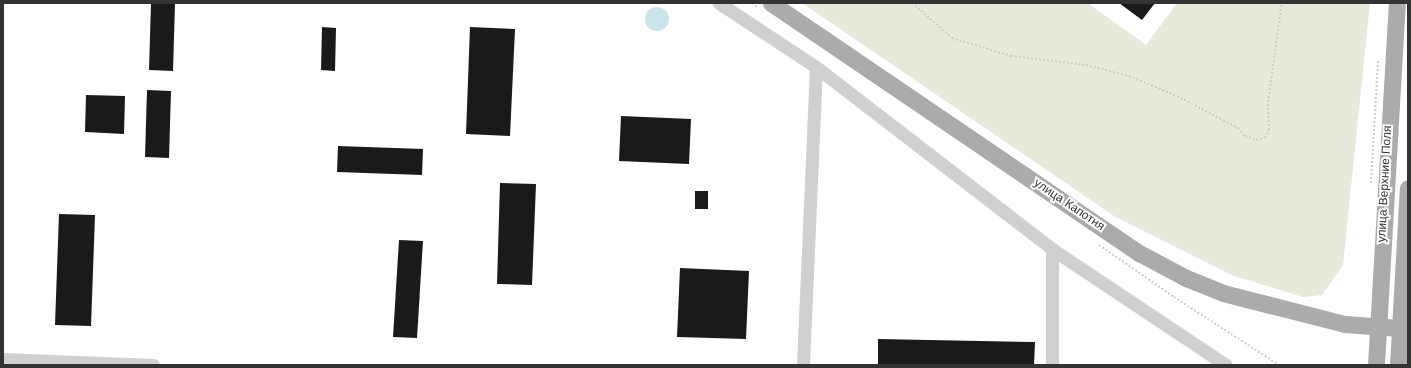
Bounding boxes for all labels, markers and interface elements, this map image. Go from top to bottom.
street label: улица Верхние Поля [1375,125,1395,243]
street label: улица Капотня [1031,176,1107,234]

